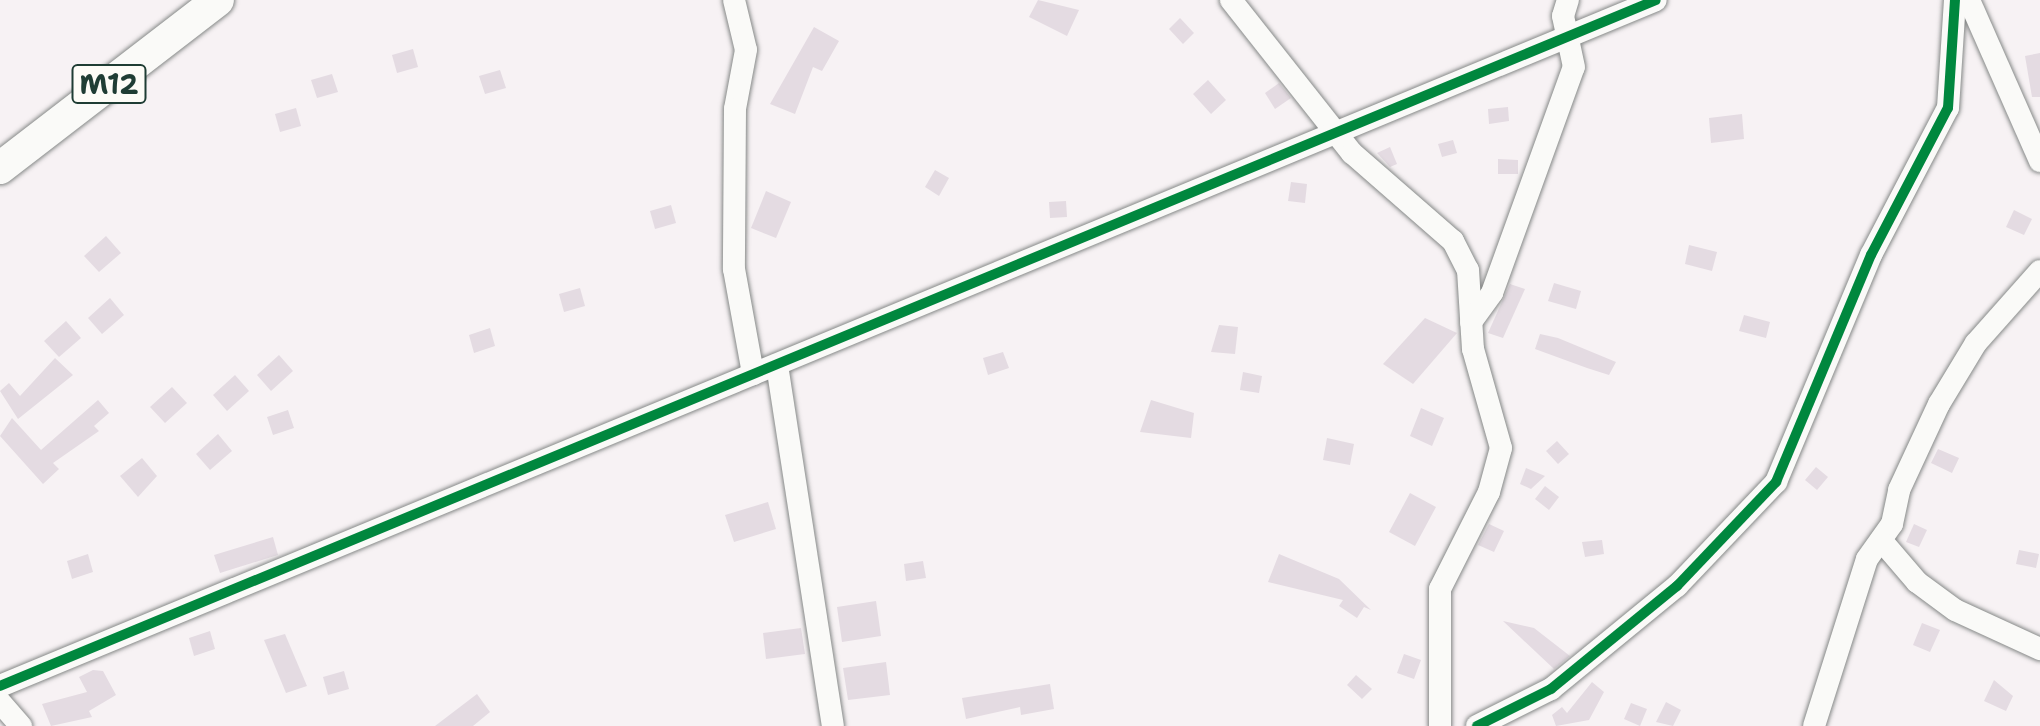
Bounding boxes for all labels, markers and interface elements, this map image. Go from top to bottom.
road number: M12 [71,60,147,108]

